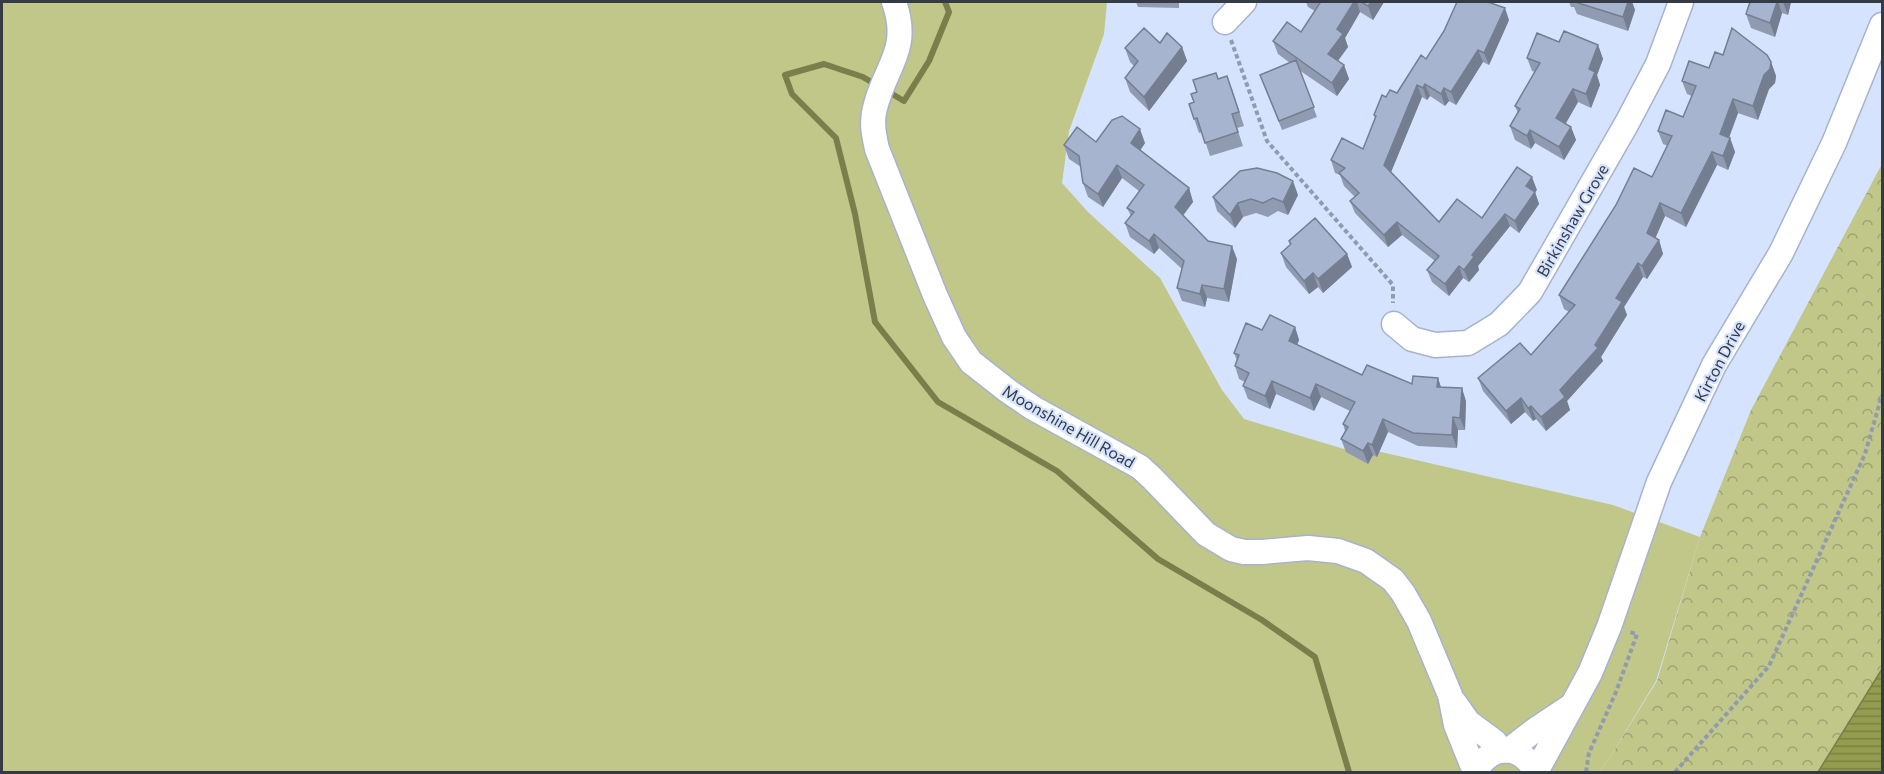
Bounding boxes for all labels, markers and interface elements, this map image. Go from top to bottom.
street label: Birkinshaw Grove [1532,160,1612,280]
street label: Kirton Drive [1690,318,1748,404]
street label: Moonshine Hill Road [1000,380,1138,472]

